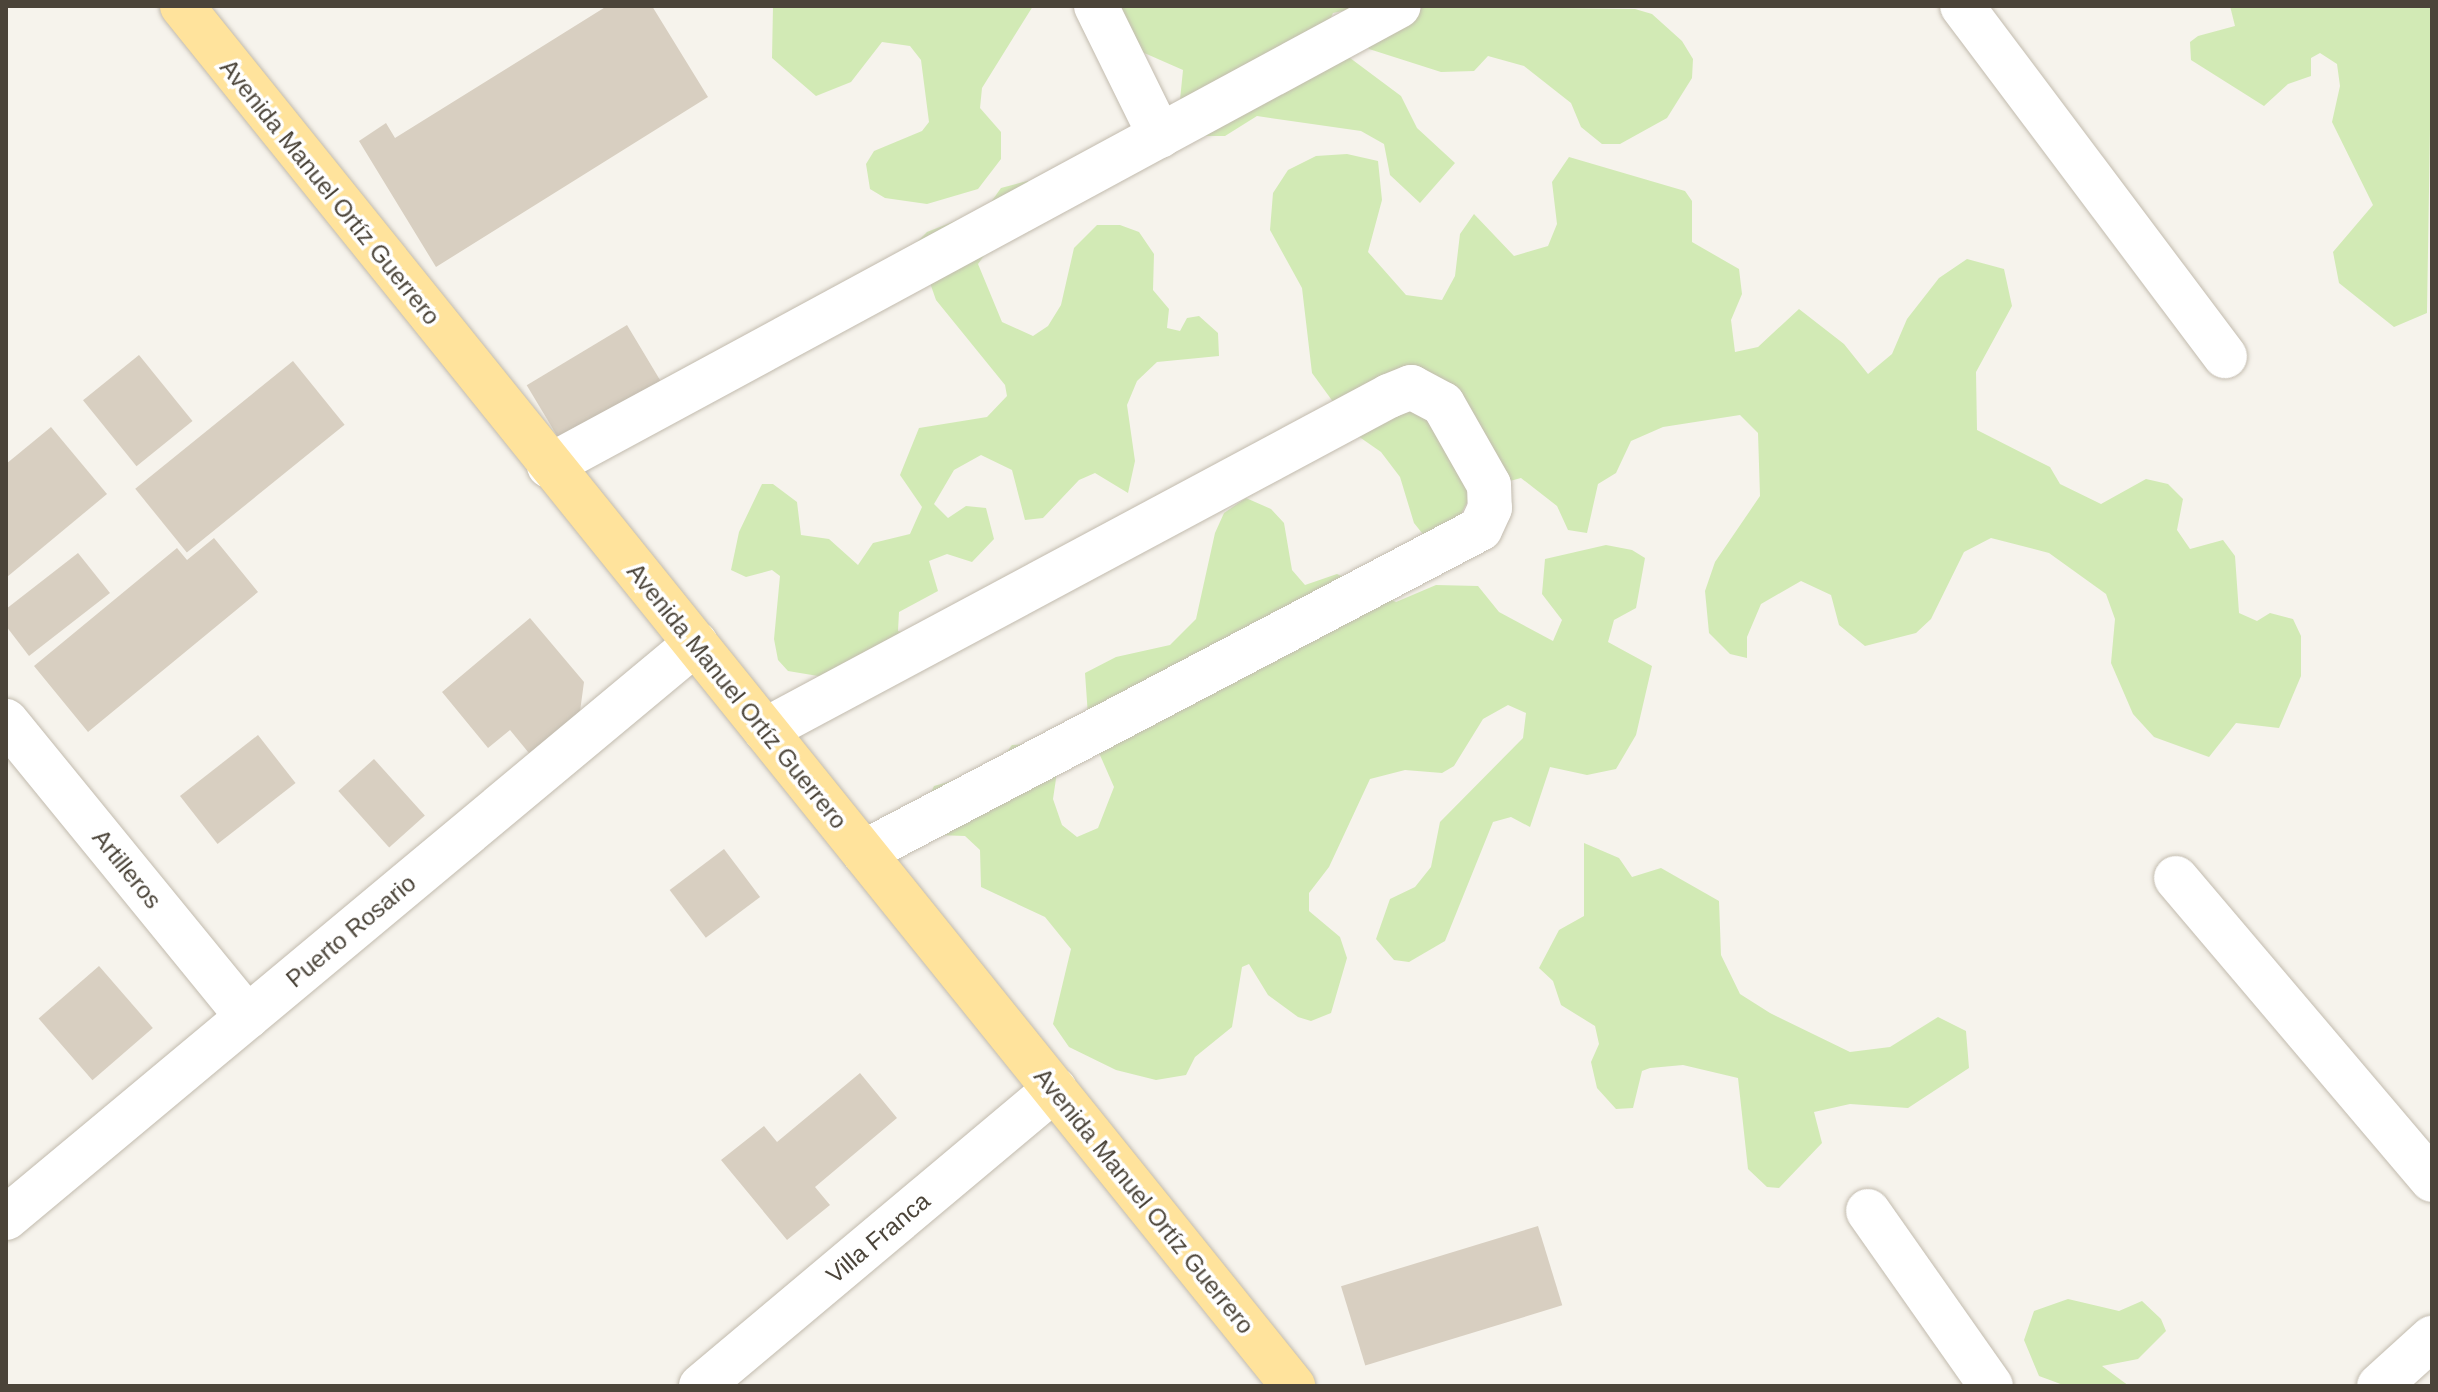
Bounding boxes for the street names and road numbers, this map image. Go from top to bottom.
street label: Avenida Manuel Ortíz Guerrero [214,54,446,330]
street label: Avenida Manuel Ortíz Guerrero [621,558,853,834]
street label: Artilleros [86,824,168,914]
street label: Puerto Rosario [280,869,422,993]
street label: Avenida Manuel Ortíz Guerrero [1028,1063,1260,1339]
street label: Villa Franca [820,1186,936,1290]

